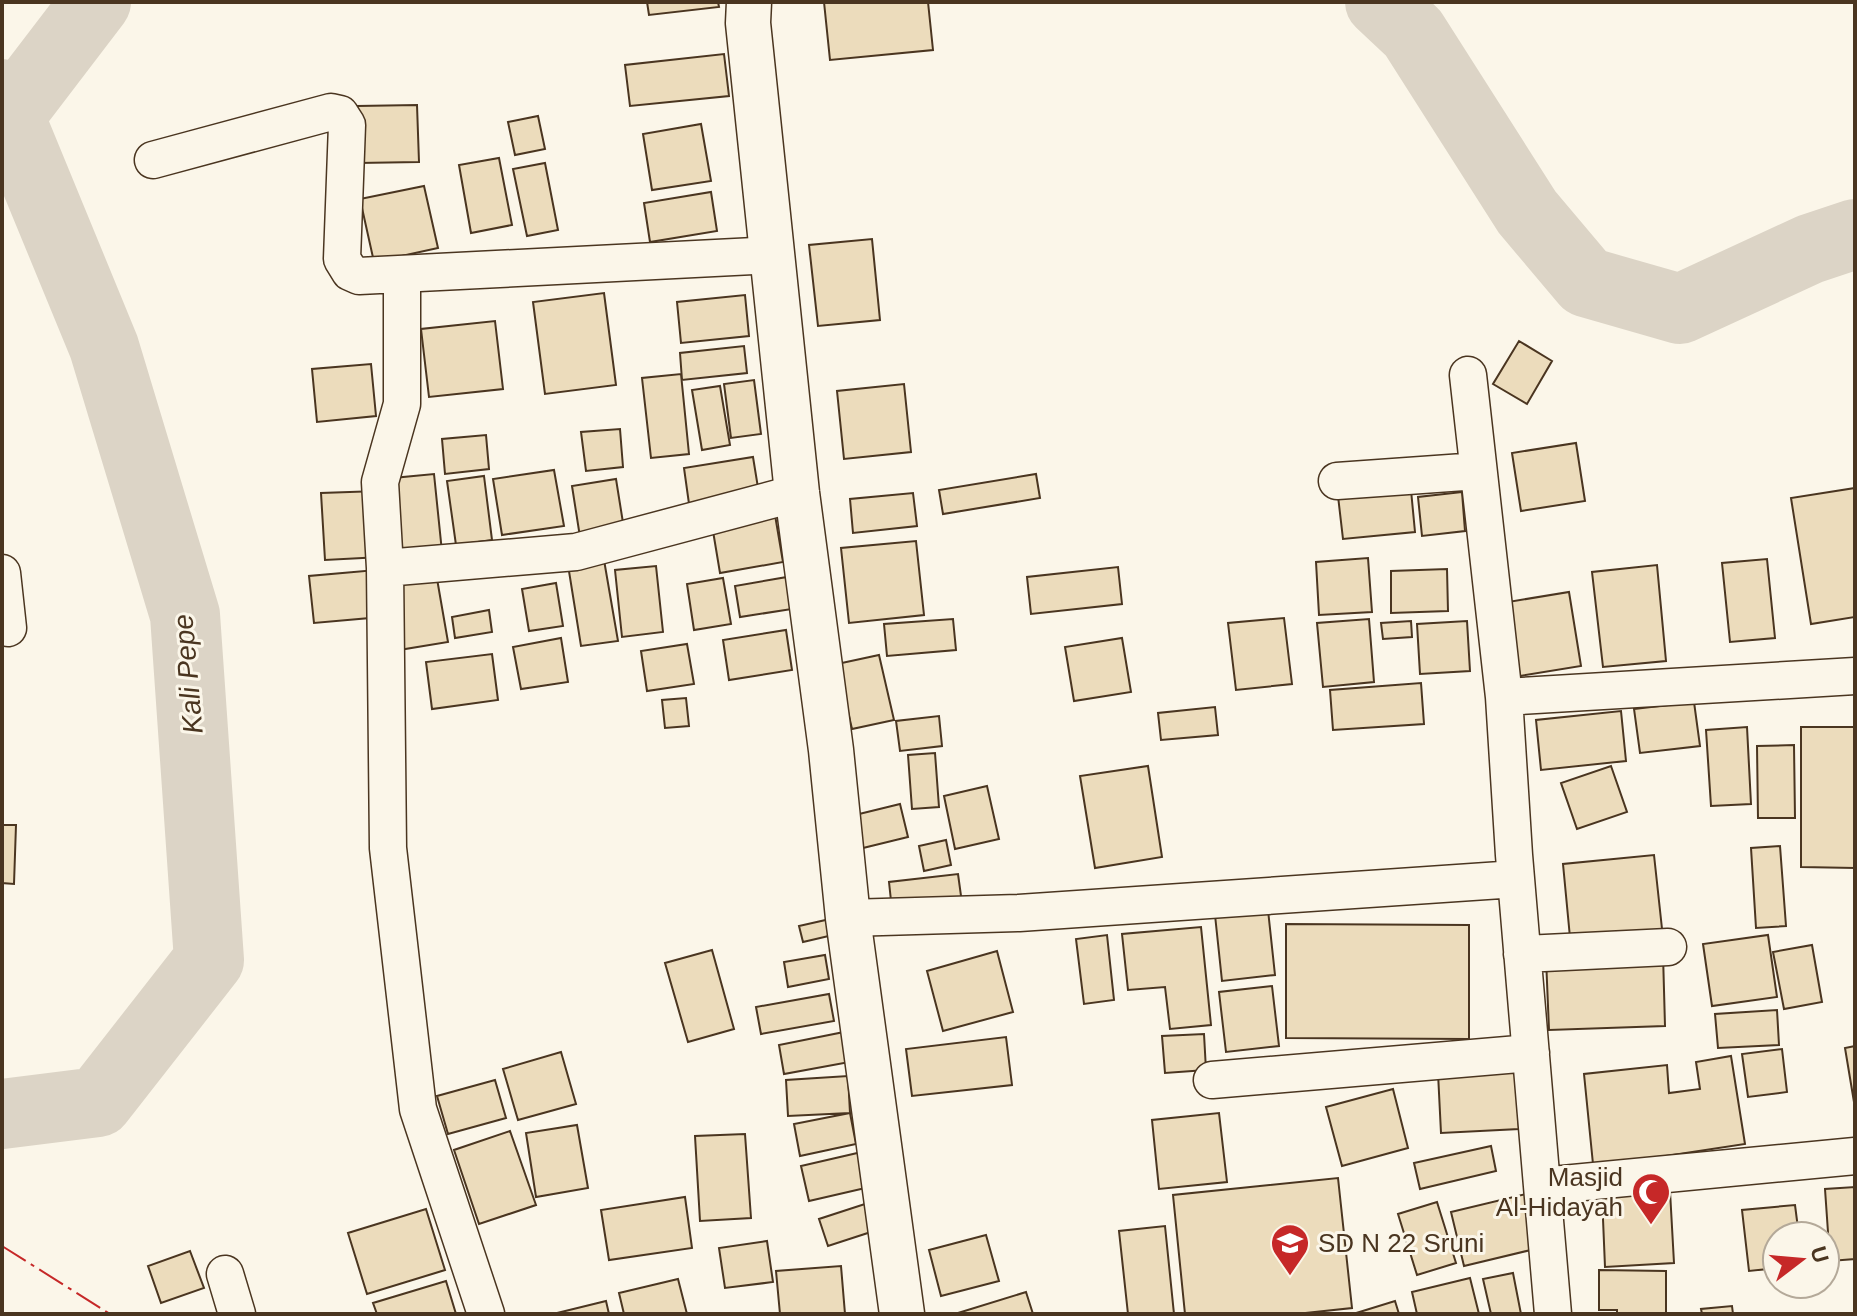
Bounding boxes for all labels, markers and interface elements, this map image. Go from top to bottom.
water label: Kali Pepe [167,613,209,735]
place label: Masjid Al-Hidayah [1496,1162,1623,1222]
mosque icon: Masjid Al-Hidayah [1630,1171,1672,1226]
north arrow [1761,1220,1841,1300]
school or university icon: SD N 22 Sruni [1269,1222,1311,1277]
place label: SD N 22 Sruni [1318,1228,1484,1258]
text: U [1806,1244,1834,1266]

